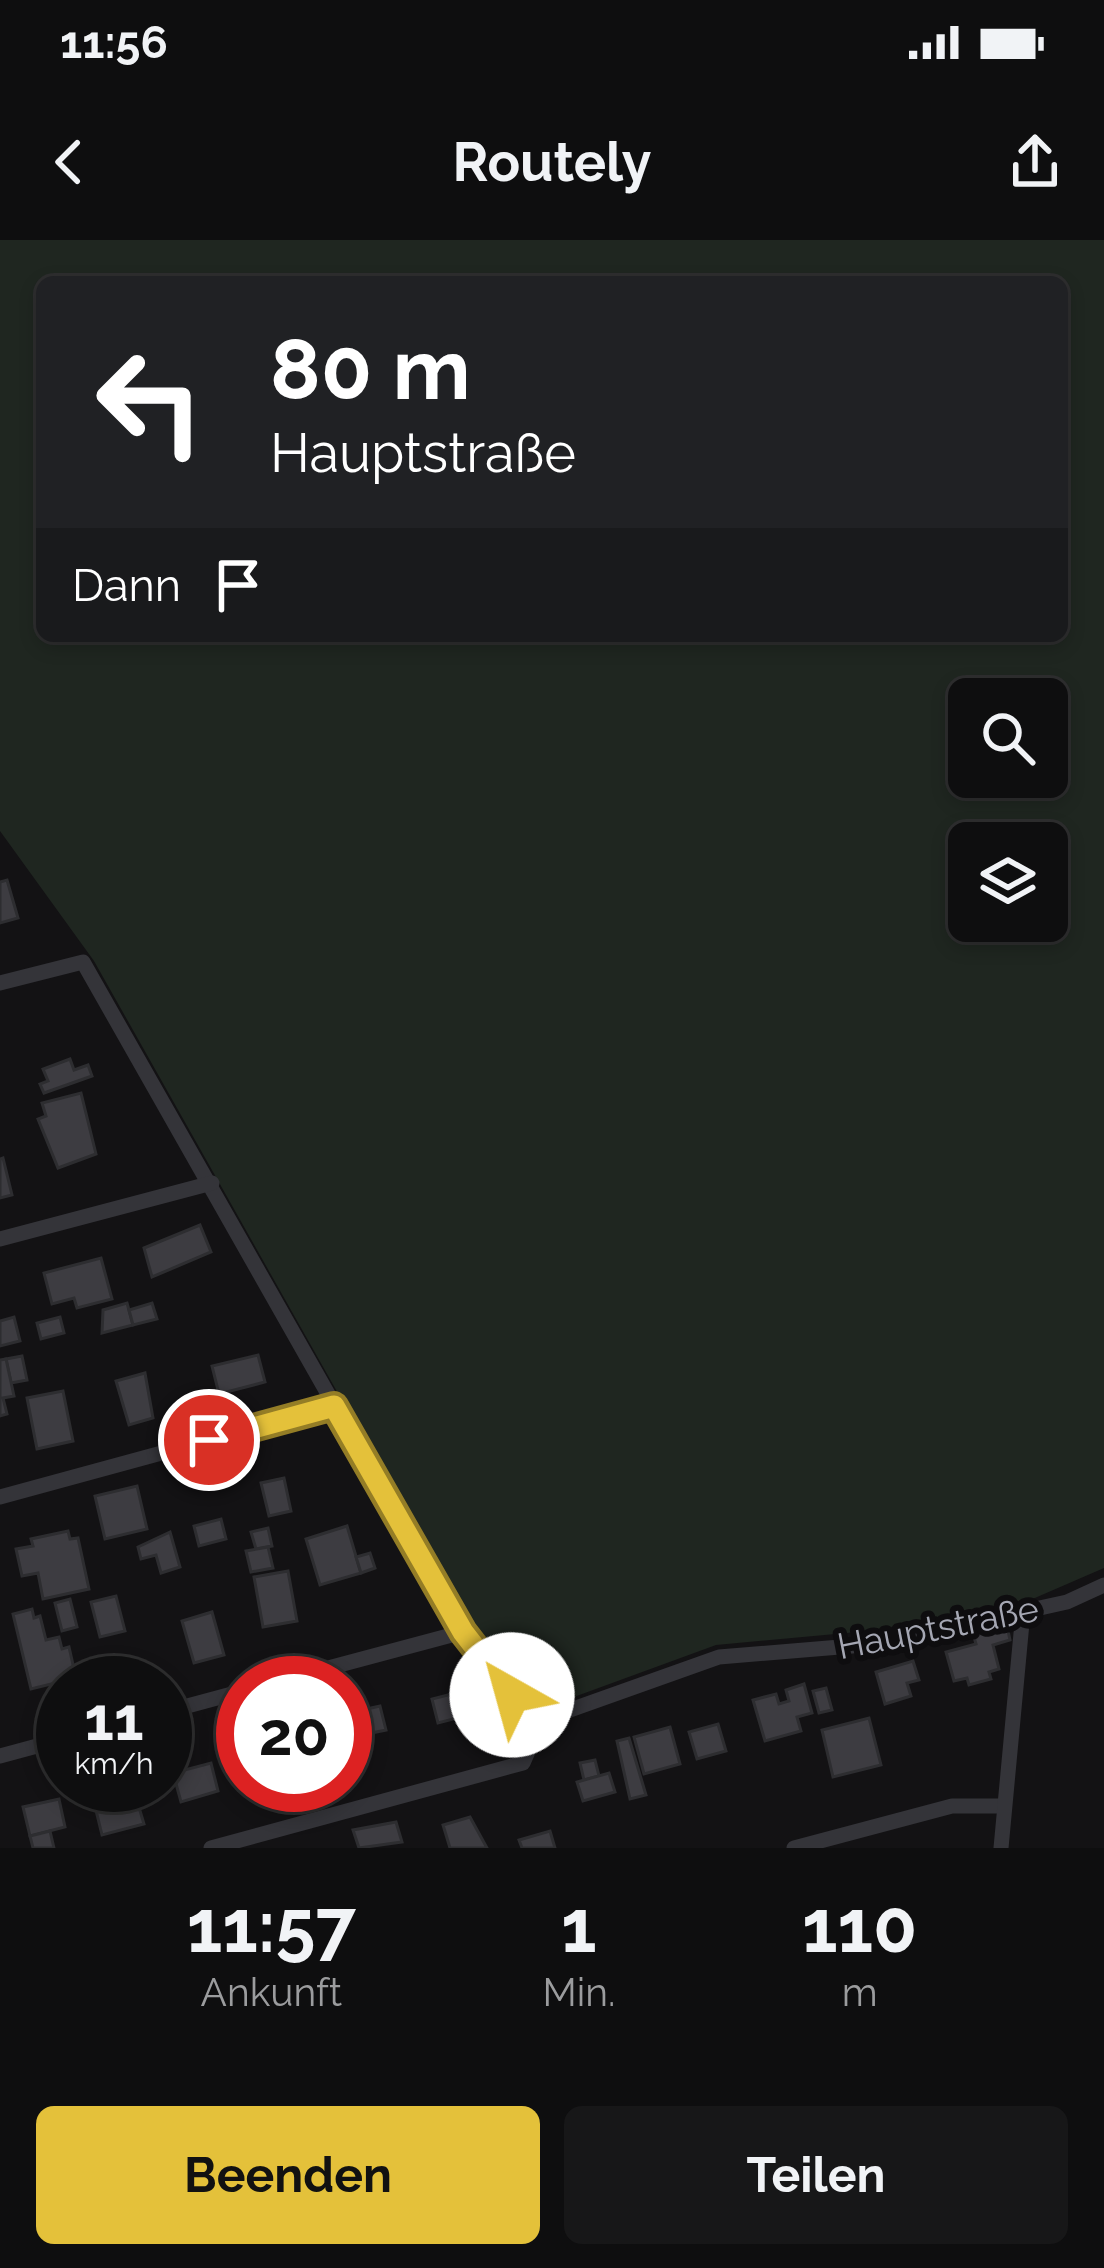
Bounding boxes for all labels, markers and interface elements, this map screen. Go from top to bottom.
text: 11:56 [60,16,168,69]
icon: back [36,129,102,195]
icon: share [1002,129,1068,195]
text: Routely [452,130,652,194]
text: 80 m [270,320,471,419]
icon: left [72,324,228,480]
text: Hauptstraße [270,421,576,485]
icon: arrive [205,552,271,618]
text: Dann [72,559,181,612]
map controls [948,678,1068,942]
button: search [948,678,1068,798]
button: layers [948,822,1068,942]
pin [158,1389,260,1491]
icon: arrive [176,1407,242,1473]
street label: Hauptstraße [834,1587,1042,1667]
position arrow [449,1632,575,1758]
speed limit sign: 20 [216,1656,372,1812]
text: 11 [84,1684,144,1754]
text: km/h [74,1746,154,1781]
text: 11:57 [187,1884,356,1969]
text: 1 [561,1884,597,1969]
text: 110 [802,1884,917,1969]
text: Ankunft [201,1969,342,2015]
text: Min. [542,1969,615,2015]
text: m [842,1969,878,2015]
button: Beenden [36,2106,540,2244]
button: Teilen [564,2106,1068,2244]

